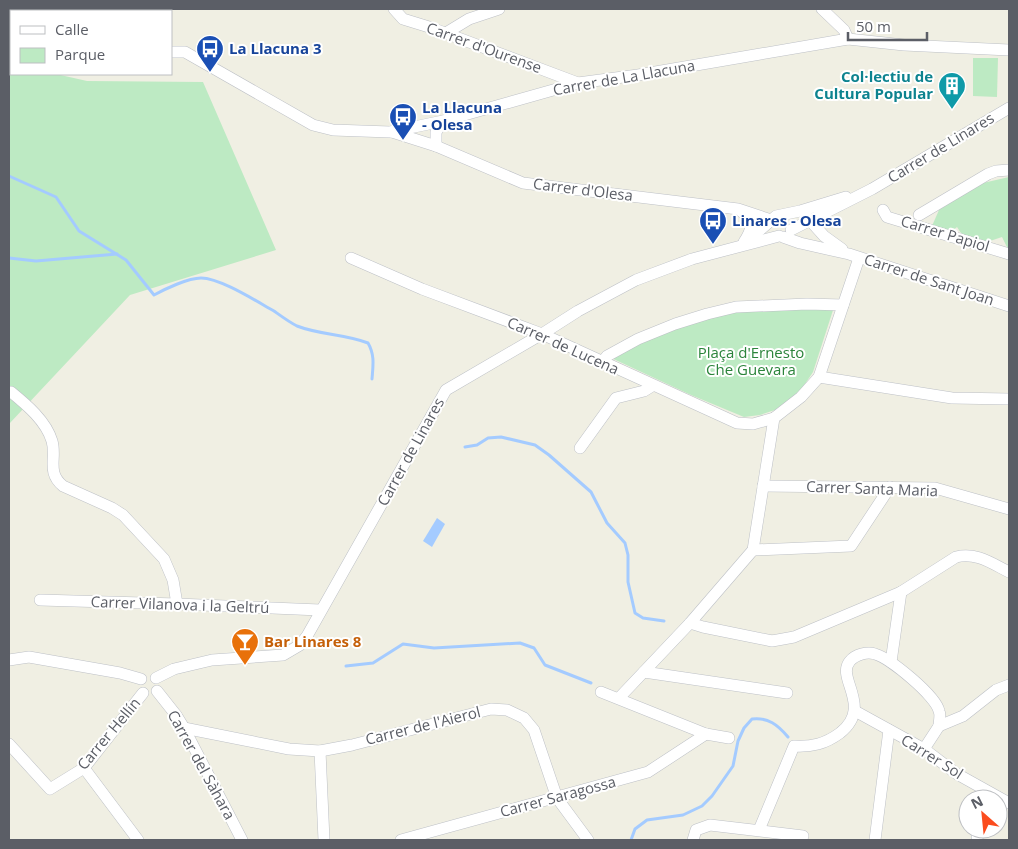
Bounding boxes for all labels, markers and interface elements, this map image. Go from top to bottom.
legend [10,10,172,75]
scale bar [848,10,927,42]
text: 50 m [856,16,891,36]
street label: Carrer d'Ourense [424,17,545,77]
text: Calle [55,19,89,39]
bus stop icon: La Llacuna 3 [195,34,225,73]
place label: La Llacuna 3 [229,38,322,58]
text: Parque [55,44,105,64]
street label: Carrer de La Llacuna [551,55,696,99]
place label: Col·lectiu de Cultura Popular [814,66,933,103]
building icon: Col·lectiu de Cultura Popular [937,71,967,110]
place label: La Llacuna - Olesa [422,97,502,134]
bus stop icon: La Llacuna - Olesa [388,102,418,141]
street label: Carrer de Linares [884,107,997,187]
street label: Carrer d'Olesa [532,173,634,205]
bus stop icon: Linares - Olesa [698,206,728,245]
place label: Linares - Olesa [732,210,842,230]
street label: Carrer Papiol [899,210,992,256]
street label: Carrer de Sant Joan [862,249,997,310]
street label: Carrer de Lucena [504,312,622,379]
park label: Plaça d'Ernesto Che Guevara [698,342,804,379]
street label: Carrer de Linares [372,394,448,509]
street label: Carrer Santa Maria [806,476,938,500]
street label: Carrer Vilanova i la Geltrú [90,591,270,617]
bar icon: Bar Linares 8 [230,627,260,666]
place label: Bar Linares 8 [264,631,362,651]
street label: Carrer Hellín [72,693,144,774]
street label: Carrer de l'Aierol [363,701,482,749]
street label: Carrer del Sàhara [163,706,240,823]
street label: Carrer Sol [898,729,967,783]
street label: Carrer Saragossa [498,771,618,821]
north arrow [958,789,1008,839]
text: N [967,791,986,813]

